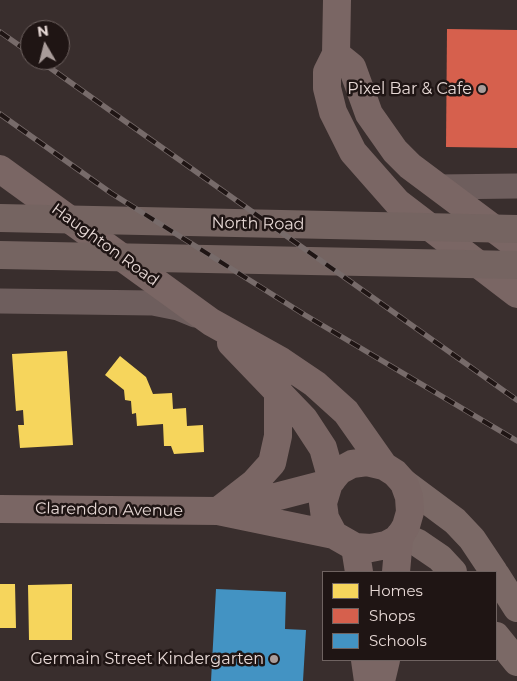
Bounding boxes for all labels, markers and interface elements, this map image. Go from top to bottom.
north arrow [20,20,70,70]
text: N [36,21,50,41]
place label: Pixel Bar & Cafe [347,79,472,99]
marker: Pixel Bar & Cafe [476,83,488,95]
street label: Haughton Road [48,200,162,290]
street label: North Road [211,214,305,234]
street label: Clarendon Avenue [35,499,183,521]
legend [322,571,497,661]
text: Homes [369,581,423,600]
text: Shops [369,606,415,625]
text: Schools [369,631,427,650]
place label: Germain Street Kindergarten [30,649,264,669]
marker: Germain Street Kindergarten [268,653,280,665]

